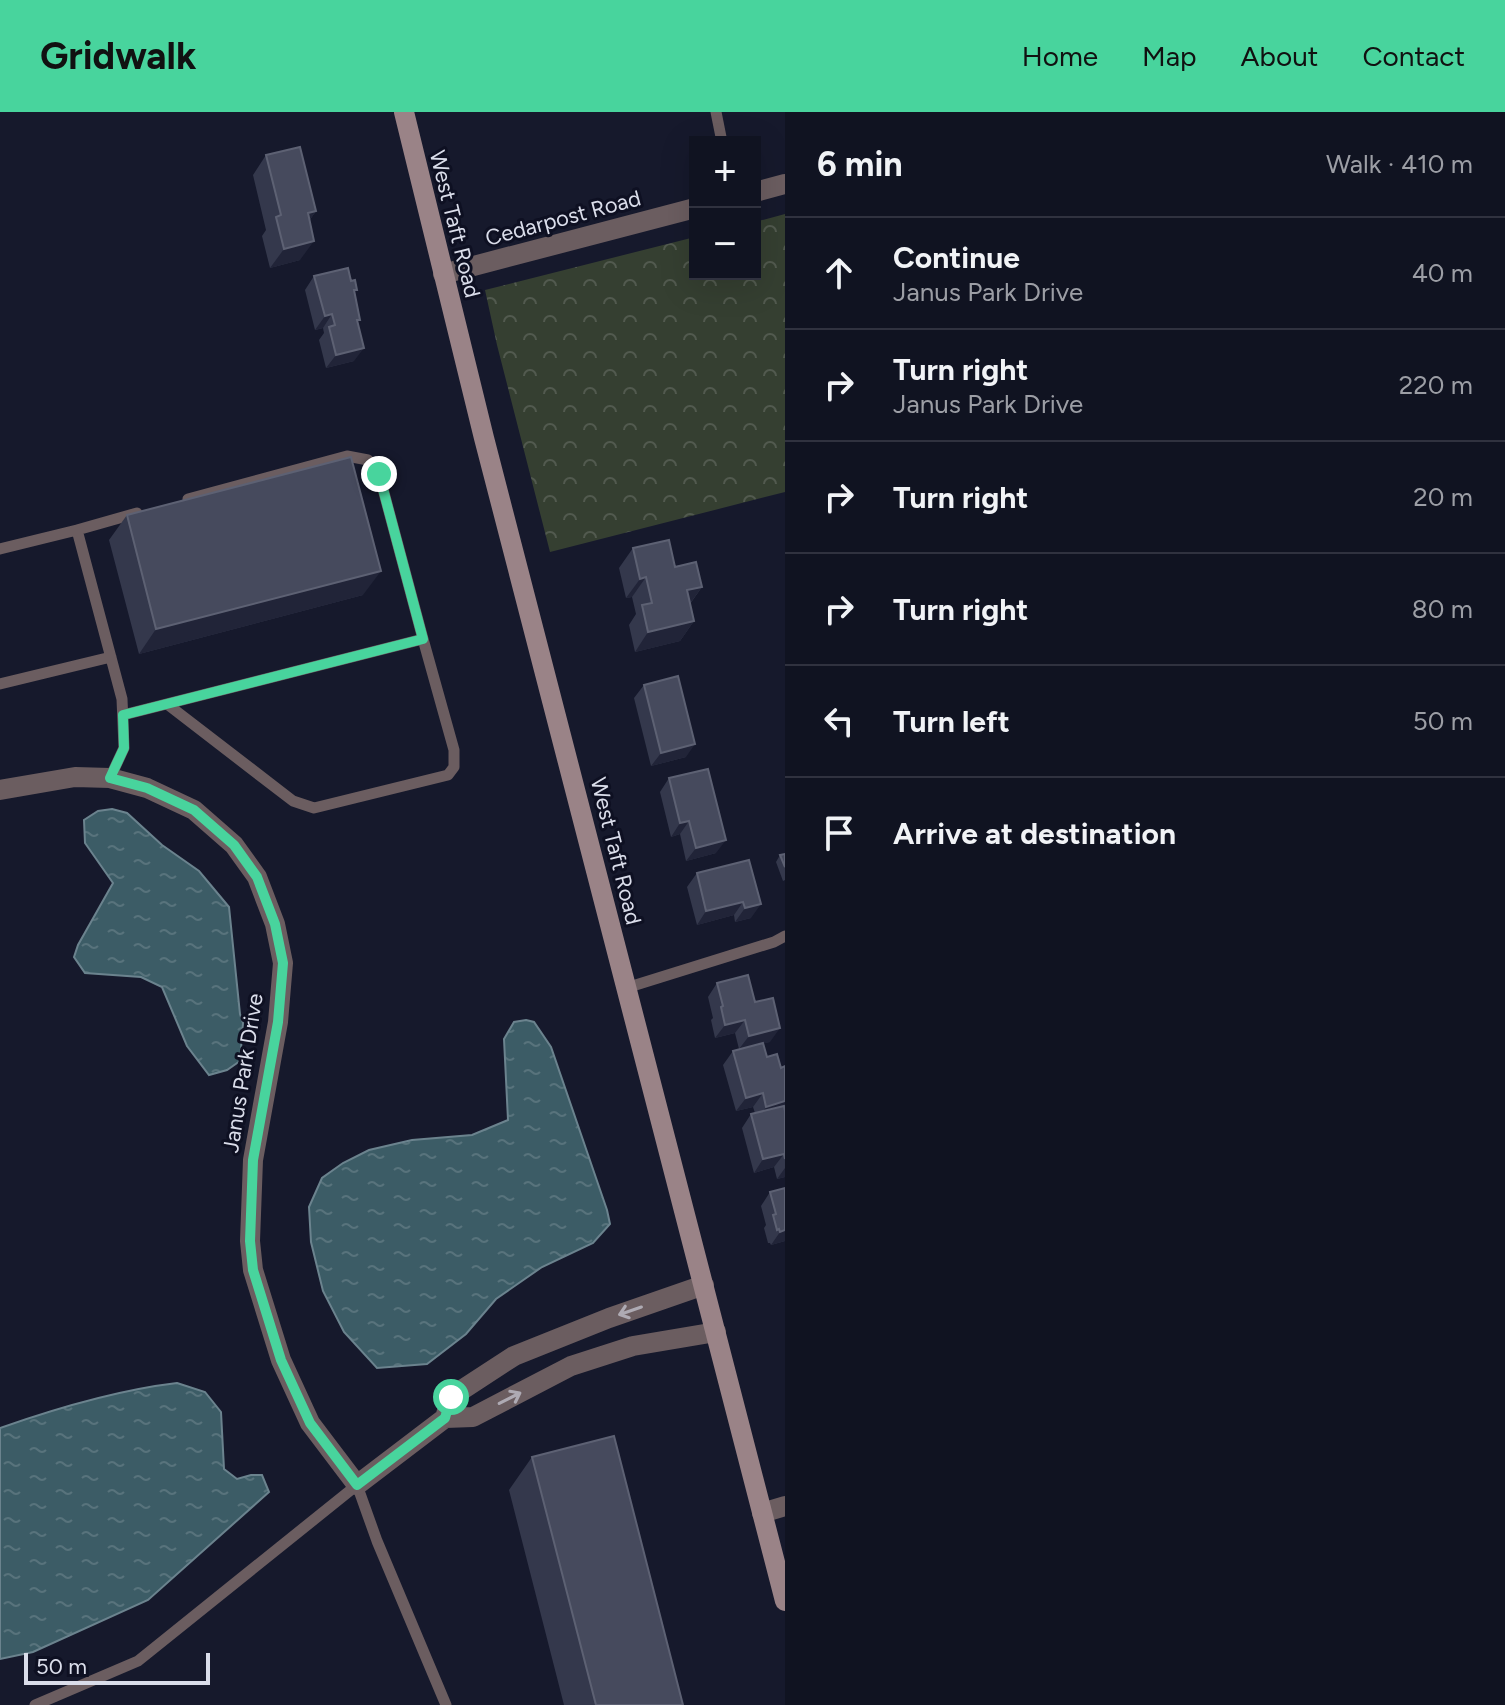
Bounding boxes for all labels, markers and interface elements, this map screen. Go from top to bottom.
text: Gridwalk [40,33,196,79]
text: Home [1022,39,1098,73]
text: Map [1142,39,1197,73]
text: About [1241,39,1318,73]
text: Contact [1362,39,1465,73]
map controls [689,136,761,280]
button: + [689,136,761,208]
text: 6 min [817,144,903,185]
street label: West Taft Road [424,148,486,300]
text: Walk · 410 m [1326,148,1473,180]
street label: Cedarpost Road [482,184,644,252]
button: − [689,208,761,280]
text: Continue [893,239,1020,276]
icon: ahead [817,251,861,295]
text: 40 m [1412,257,1473,289]
text: Janus Park Drive [893,276,1083,308]
text: Turn right [893,351,1028,388]
icon: right [817,363,861,407]
text: 220 m [1399,369,1473,401]
text: Janus Park Drive [893,388,1083,420]
route end [361,456,397,492]
icon: right [817,475,861,519]
text: Turn right [893,479,1028,516]
text: 20 m [1413,481,1473,513]
icon: right [817,587,861,631]
text: Turn right [893,591,1028,628]
text: 80 m [1412,593,1473,625]
icon: left [817,699,861,743]
text: Turn left [893,703,1010,740]
text: 50 m [1413,705,1473,737]
street label: West Taft Road [585,775,647,927]
icon: arrive [817,811,861,855]
text: Arrive at destination [893,815,1176,852]
street label: Janus Park Drive [217,991,269,1155]
one-way arrow [618,1304,643,1319]
route start [433,1379,469,1415]
one-way arrow [497,1389,521,1405]
scale bar [24,1649,210,1685]
text: 50 m [36,1653,87,1680]

